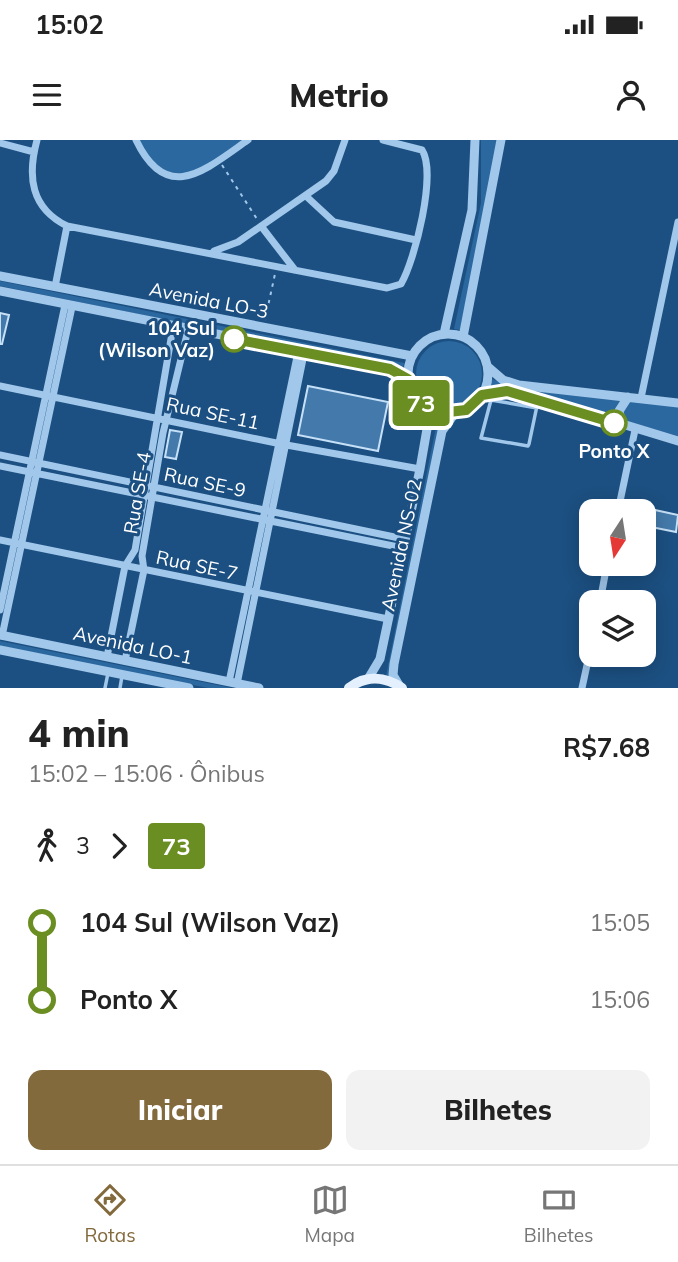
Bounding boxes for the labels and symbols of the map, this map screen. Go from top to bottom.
street label: Avenida LO-3 [147,277,271,323]
place label: 104 Sul (Wilson Vaz) [98,316,215,362]
marker: 104 Sul (Wilson Vaz) [221,326,247,352]
line badge: 73 [390,380,452,426]
street label: Rua SE-11 [164,391,262,435]
marker: Ponto X [601,410,627,436]
place label: Ponto X [578,439,650,463]
street label: Rua SE-4 [118,450,156,536]
street label: Rua SE-9 [162,462,248,502]
street label: Avenida NS-02 [375,477,427,613]
north arrow [579,499,656,576]
street label: Rua SE-7 [154,545,240,585]
street label: Avenida LO-1 [71,621,195,669]

